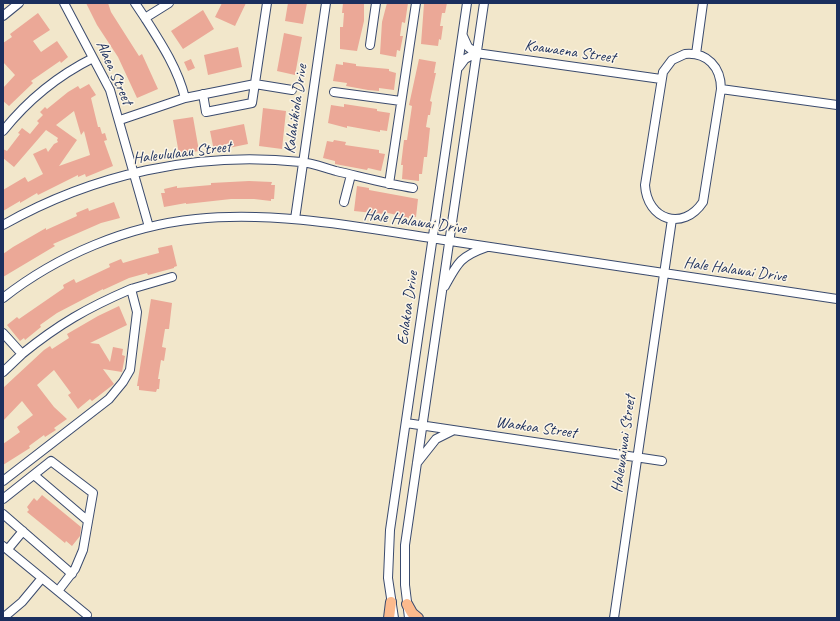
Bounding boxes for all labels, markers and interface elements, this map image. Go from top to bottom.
street label: Koawaena Street [523,36,617,68]
street label: Alaea Street [91,38,137,108]
street label: Kalahikiola Drive [280,63,312,155]
street label: Haleululaau Street [132,137,232,169]
street label: Hale Halawai Drive [363,205,467,239]
street label: Hale Halawai Drive [683,253,787,287]
street label: Eolakoa Drive [393,270,423,346]
street label: Halewaiwai Street [608,394,640,494]
street label: Waokoa Street [494,413,578,443]

